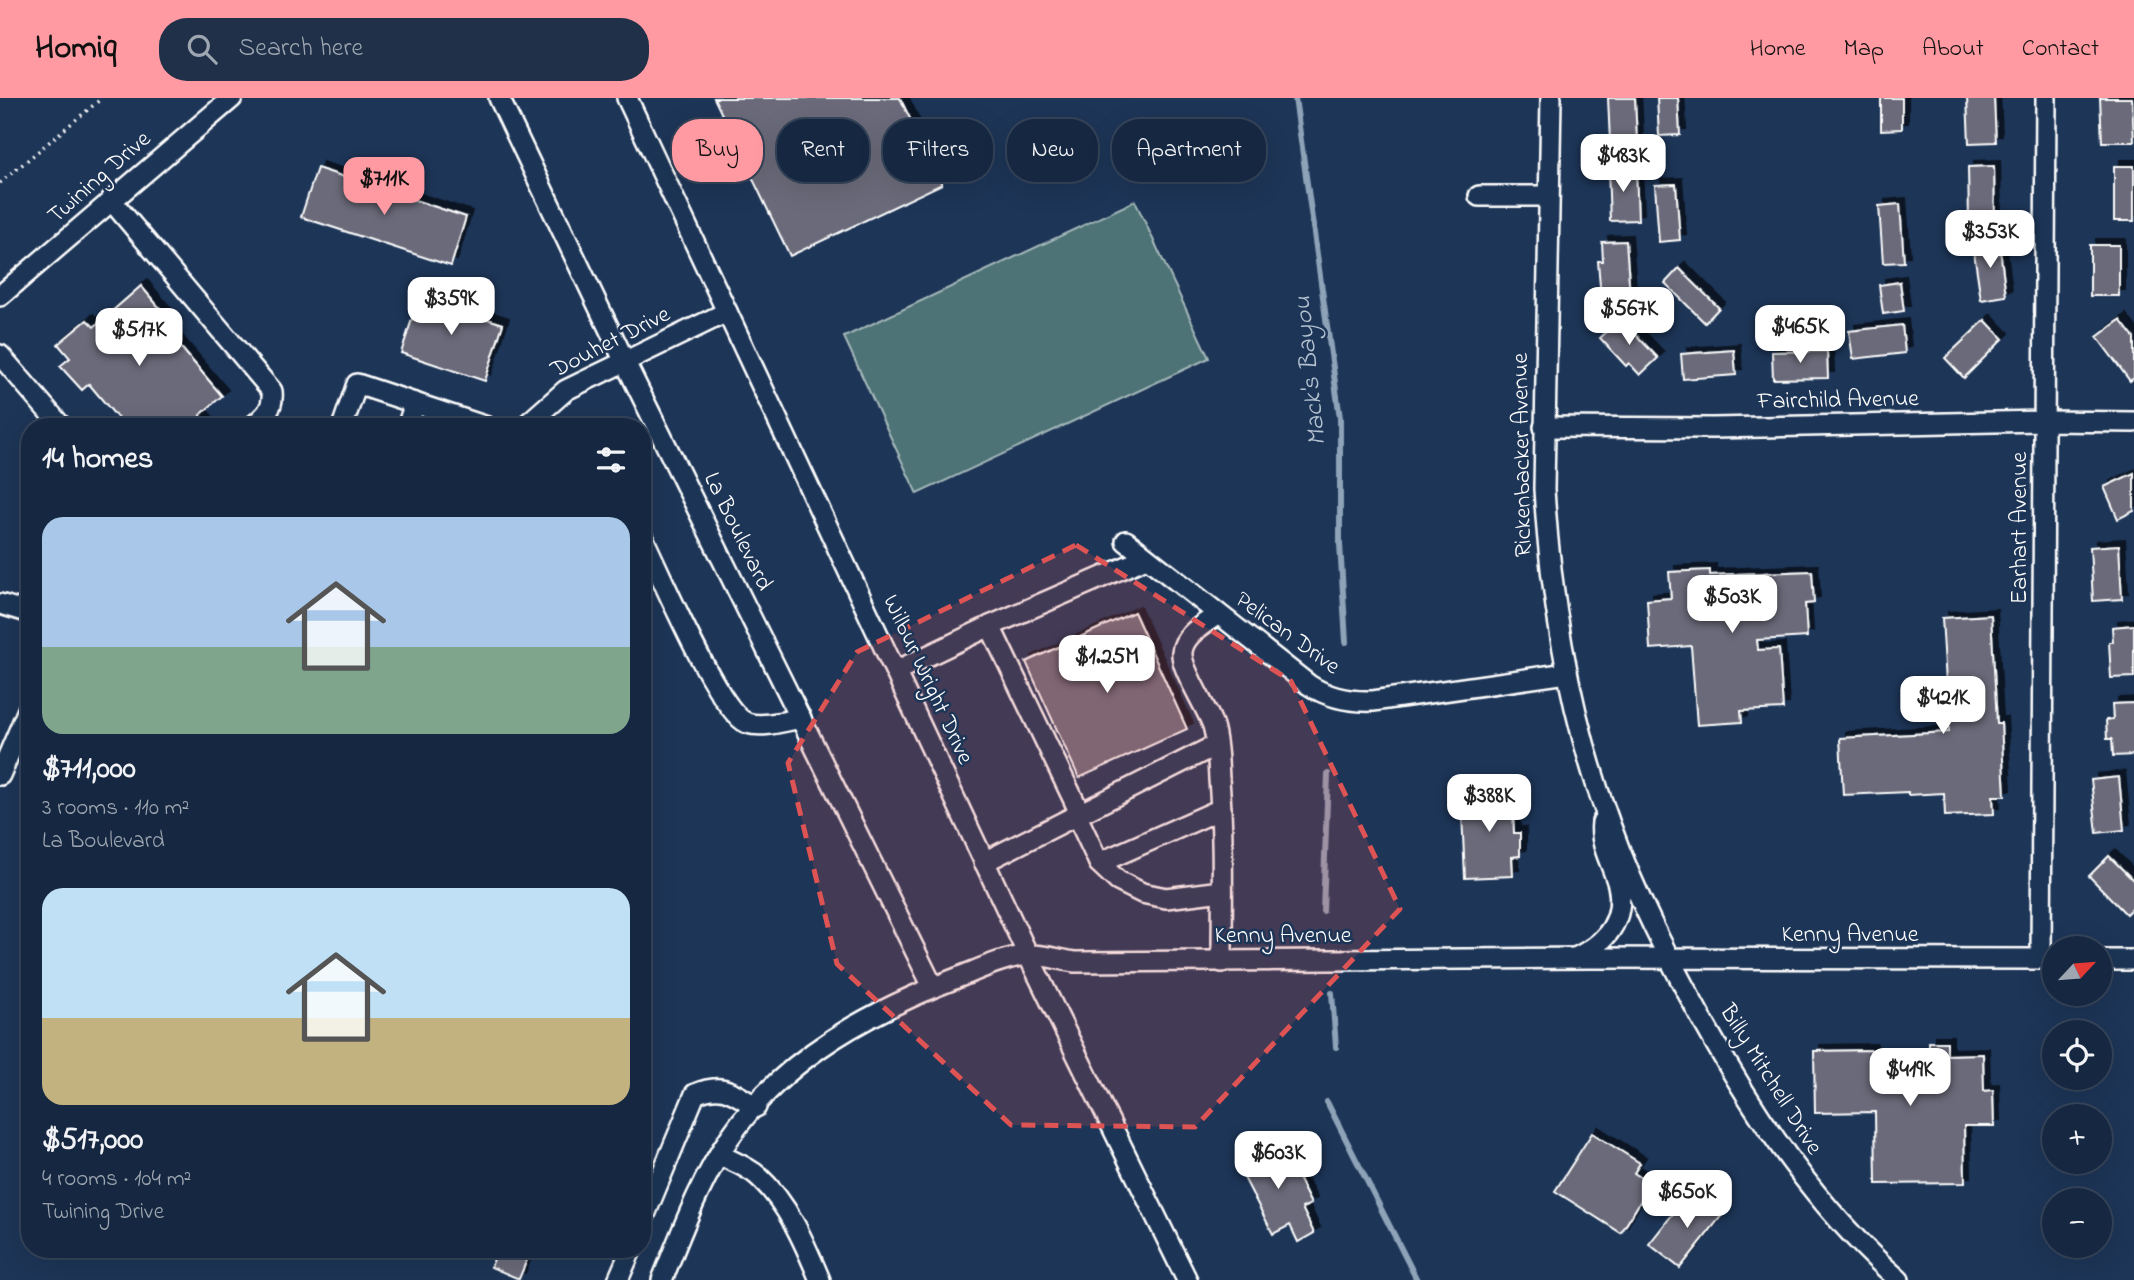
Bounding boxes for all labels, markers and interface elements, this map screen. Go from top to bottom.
search box [159,18,649,81]
text: Homiq [35,25,117,73]
icon: search [183,30,221,68]
text: Search here [239,30,363,68]
text: Home [1750,32,1806,67]
text: Map [1844,32,1884,67]
text: About [1922,32,1984,67]
text: Contact [2022,32,2099,67]
chip: Buy [672,119,763,182]
chip: Rent [777,119,869,182]
chip: Filters [883,119,993,182]
chip: New [1007,119,1098,182]
chip: Apartment [1112,119,1266,182]
street label: Twining Drive [40,123,160,233]
pin: $483K [1574,134,1672,194]
text: $483K [1597,140,1649,173]
pin: $711K [335,158,433,217]
text: $711K [359,163,409,196]
pin: $353K [1941,211,2039,270]
text: $353K [1961,216,2019,249]
pin: $359K [402,278,500,337]
text: $359K [424,283,478,316]
pin: $567K [1580,288,1678,347]
text: $567K [1600,293,1658,326]
water label: Mack's Bayou [1284,294,1338,448]
street label: Douhet Drive [544,298,677,389]
pin: $465K [1751,306,1849,365]
pin: $517K [90,308,188,368]
text: $465K [1771,311,1829,344]
text: $517K [111,314,167,347]
street label: Rickenbacker Avenue [1504,352,1542,557]
street label: Fairchild Avenue [1756,382,1919,420]
text: 14 homes [42,438,153,482]
icon: filters [592,441,630,479]
street label: Earhart Avenue [2003,451,2038,604]
street label: La Boulevard [693,467,781,598]
icon: home [273,563,399,689]
pin: $503K [1683,575,1781,635]
text: $503K [1703,581,1761,614]
street label: Pelican Drive [1227,584,1347,684]
street label: Wilbur Wright Drive [872,589,982,771]
pin: $1.25M [1050,636,1164,695]
text: $1.25M [1075,641,1139,674]
pin: $421K [1894,676,1992,736]
text: $421K [1916,682,1970,715]
text: $711,000 [42,748,136,792]
pin: $388K [1440,774,1538,834]
text: $388K [1463,780,1515,813]
text: 3 rooms · 110 m² [42,792,189,825]
text: La Boulevard [42,825,165,858]
street label: Kenny Avenue [1781,918,1919,954]
street label: Kenny Avenue [1214,919,1352,955]
icon: home [273,934,399,1060]
north arrow [2042,936,2112,1006]
map controls [2042,936,2112,1258]
street label: Billy Mitchell Drive [1708,997,1830,1163]
button: locate [2042,1020,2112,1090]
pin: $419K [1861,1048,1959,1108]
text: $419K [1886,1054,1934,1087]
button: + [2042,1104,2112,1174]
text: $517,000 [42,1119,143,1163]
pin: $603K [1229,1132,1327,1191]
text: $603K [1251,1137,1305,1170]
text: 4 rooms · 104 m² [42,1163,191,1196]
pin: $650K [1638,1170,1736,1230]
text: $650K [1658,1176,1716,1209]
button: − [2042,1188,2112,1258]
text: Twining Drive [42,1196,164,1229]

